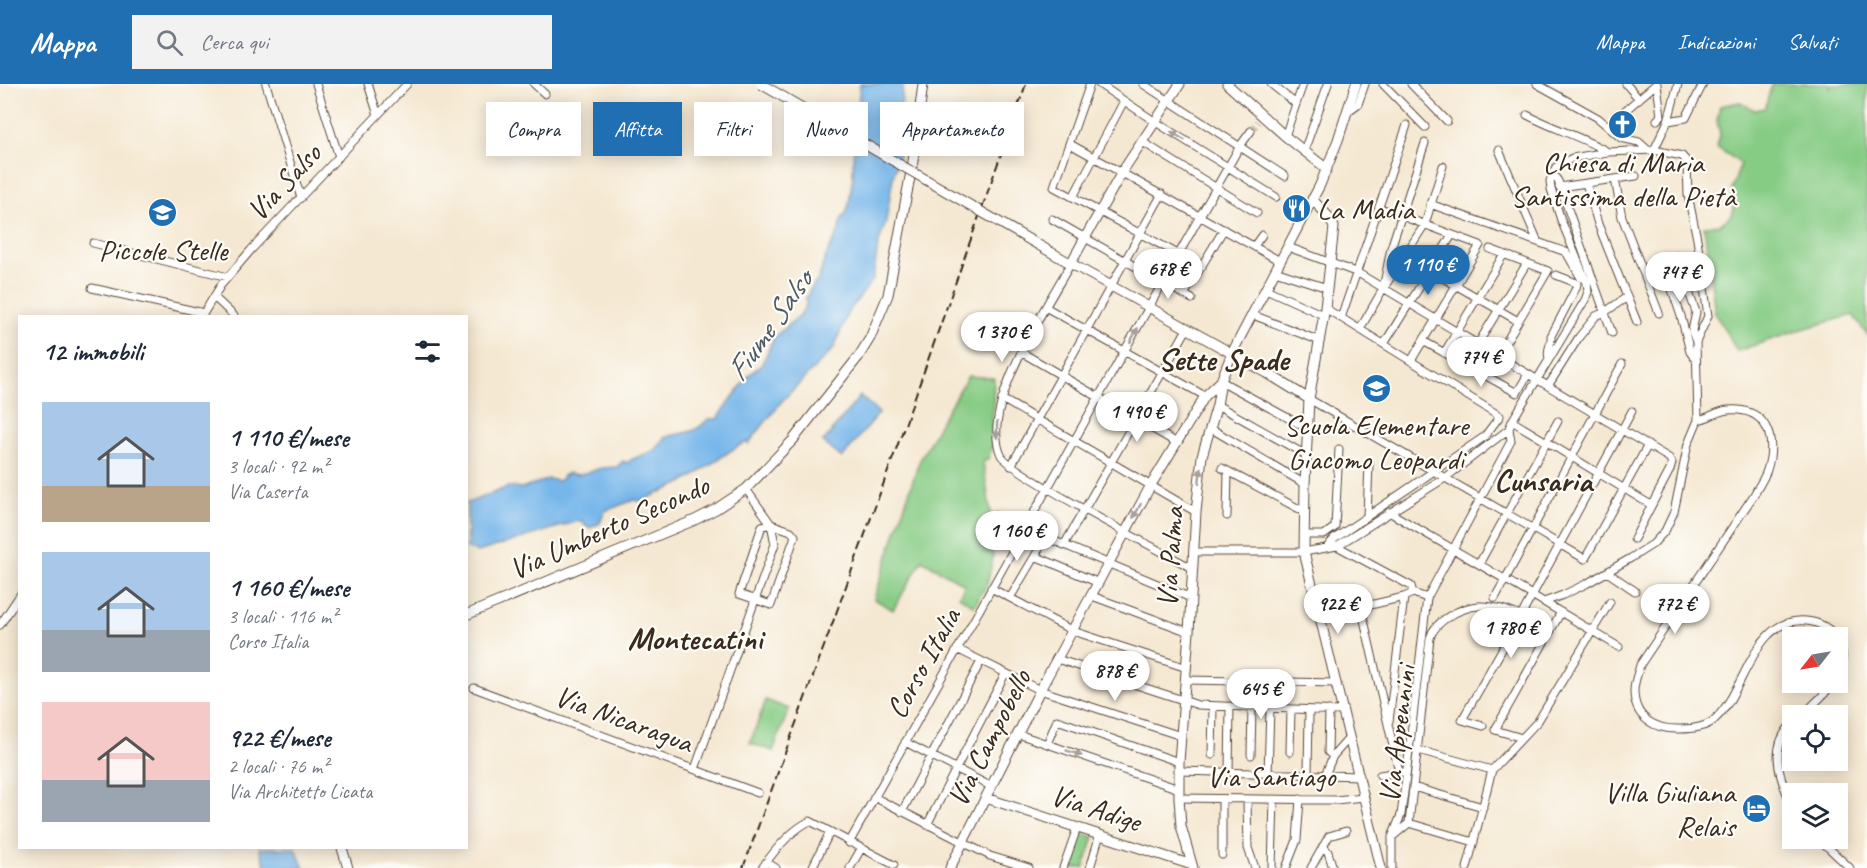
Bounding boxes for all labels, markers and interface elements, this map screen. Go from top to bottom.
search box [132,15,552,69]
text: Mappa [30,25,96,60]
icon: search [153,26,186,59]
text: Cerca qui [201,28,268,56]
text: Mappa [1596,29,1645,55]
text: Indicazioni [1678,29,1755,55]
text: Salvati [1788,29,1837,55]
chip: Compra [486,102,581,156]
chip: Affitta [593,102,682,156]
chip: Filtri [694,102,772,156]
chip: Nuovo [784,102,868,156]
chip: Appartamento [880,102,1024,156]
church icon: Chiesa di Maria Santissima della Pietà [1607,109,1639,141]
one-way arrow [1170,130,1187,141]
street label: Via Salso [239,134,330,229]
place label: Chiesa di Maria Santissima della Pietà [1510,143,1737,215]
place label: La Madia [1317,190,1416,228]
restaurant icon: La Madia [1280,193,1312,225]
school or university icon: Piccole Stelle [147,197,179,229]
place label: Piccole Stelle [99,231,229,269]
pin: 1 110 € [1373,245,1483,296]
pin: 678 € [1126,249,1210,300]
text: 1 110 € [1401,252,1455,277]
pin: 747 € [1638,252,1722,303]
text: 678 € [1147,256,1189,281]
water label: Fiume Salso [716,258,825,389]
text: 747 € [1660,259,1700,284]
pin: 1 370 € [947,312,1057,363]
text: 1 370 € [975,319,1029,344]
one-way arrow [1129,326,1139,343]
text: 12 immobili [42,335,143,368]
icon: filters [411,335,444,368]
pin: 774 € [1439,337,1523,388]
district label: Sette Spade [1158,339,1292,380]
text: 774 € [1461,344,1501,369]
school or university icon: Scuola Elementare Giacomo Leopardi [1360,372,1392,404]
pin: 1 490 € [1082,392,1192,443]
text: 1 490 € [1110,399,1164,424]
place label: Scuola Elementare Giacomo Leopardi [1284,406,1470,478]
text: 1 110 €/mese [228,421,349,454]
one-way arrow [993,421,1002,440]
icon: home [90,426,162,498]
text: 3 locali · 92 m² [228,454,328,479]
district label: Cunsaria [1494,460,1595,501]
street label: Via Umberto Secondo [503,465,716,588]
one-way arrow [1195,466,1205,485]
text: Via Caserta [228,479,307,504]
one-way arrow [1132,503,1142,520]
street label: Via Palma [1148,503,1193,609]
pin: 1 160 € [962,511,1072,562]
text: 1 160 € [989,518,1045,543]
text: 1 160 €/mese [228,571,349,604]
icon: home [90,576,162,648]
pin: 922 € [1296,584,1380,635]
pin: 772 € [1633,584,1717,635]
text: 922 € [1318,591,1358,616]
text: 772 € [1655,591,1695,616]
street label: Corso Italia [877,599,970,725]
text: 3 locali · 116 m² [228,604,337,629]
pin: 1 780 € [1456,608,1566,659]
text: 1 780 € [1484,615,1538,640]
district label: Montecatini [628,618,766,659]
north arrow [1782,627,1848,693]
map controls [1782,627,1848,849]
text: Corso Italia [228,629,308,654]
pin: 878 € [1073,651,1157,702]
text: 878 € [1095,658,1135,683]
street label: Via Appennini [1370,659,1425,805]
street label: Via Campobello [938,662,1040,813]
pin: 645 € [1219,669,1303,720]
text: 645 € [1241,676,1281,701]
street label: Via Nicaragua [550,677,700,762]
button: locate [1782,705,1848,771]
text: 922 €/mese [228,721,331,754]
icon: home [90,726,162,798]
one-way arrow [1065,749,1083,758]
text: 2 locali · 76 m² [228,754,328,779]
street label: Via Santiago [1207,757,1337,795]
place label: Villa Giuliana Relais [1604,773,1738,845]
street label: Via Adige [1046,776,1148,841]
text: Via Architetto Licata [228,779,372,804]
button: layers [1782,783,1848,849]
hotel icon: Villa Giuliana Relais [1740,793,1772,825]

